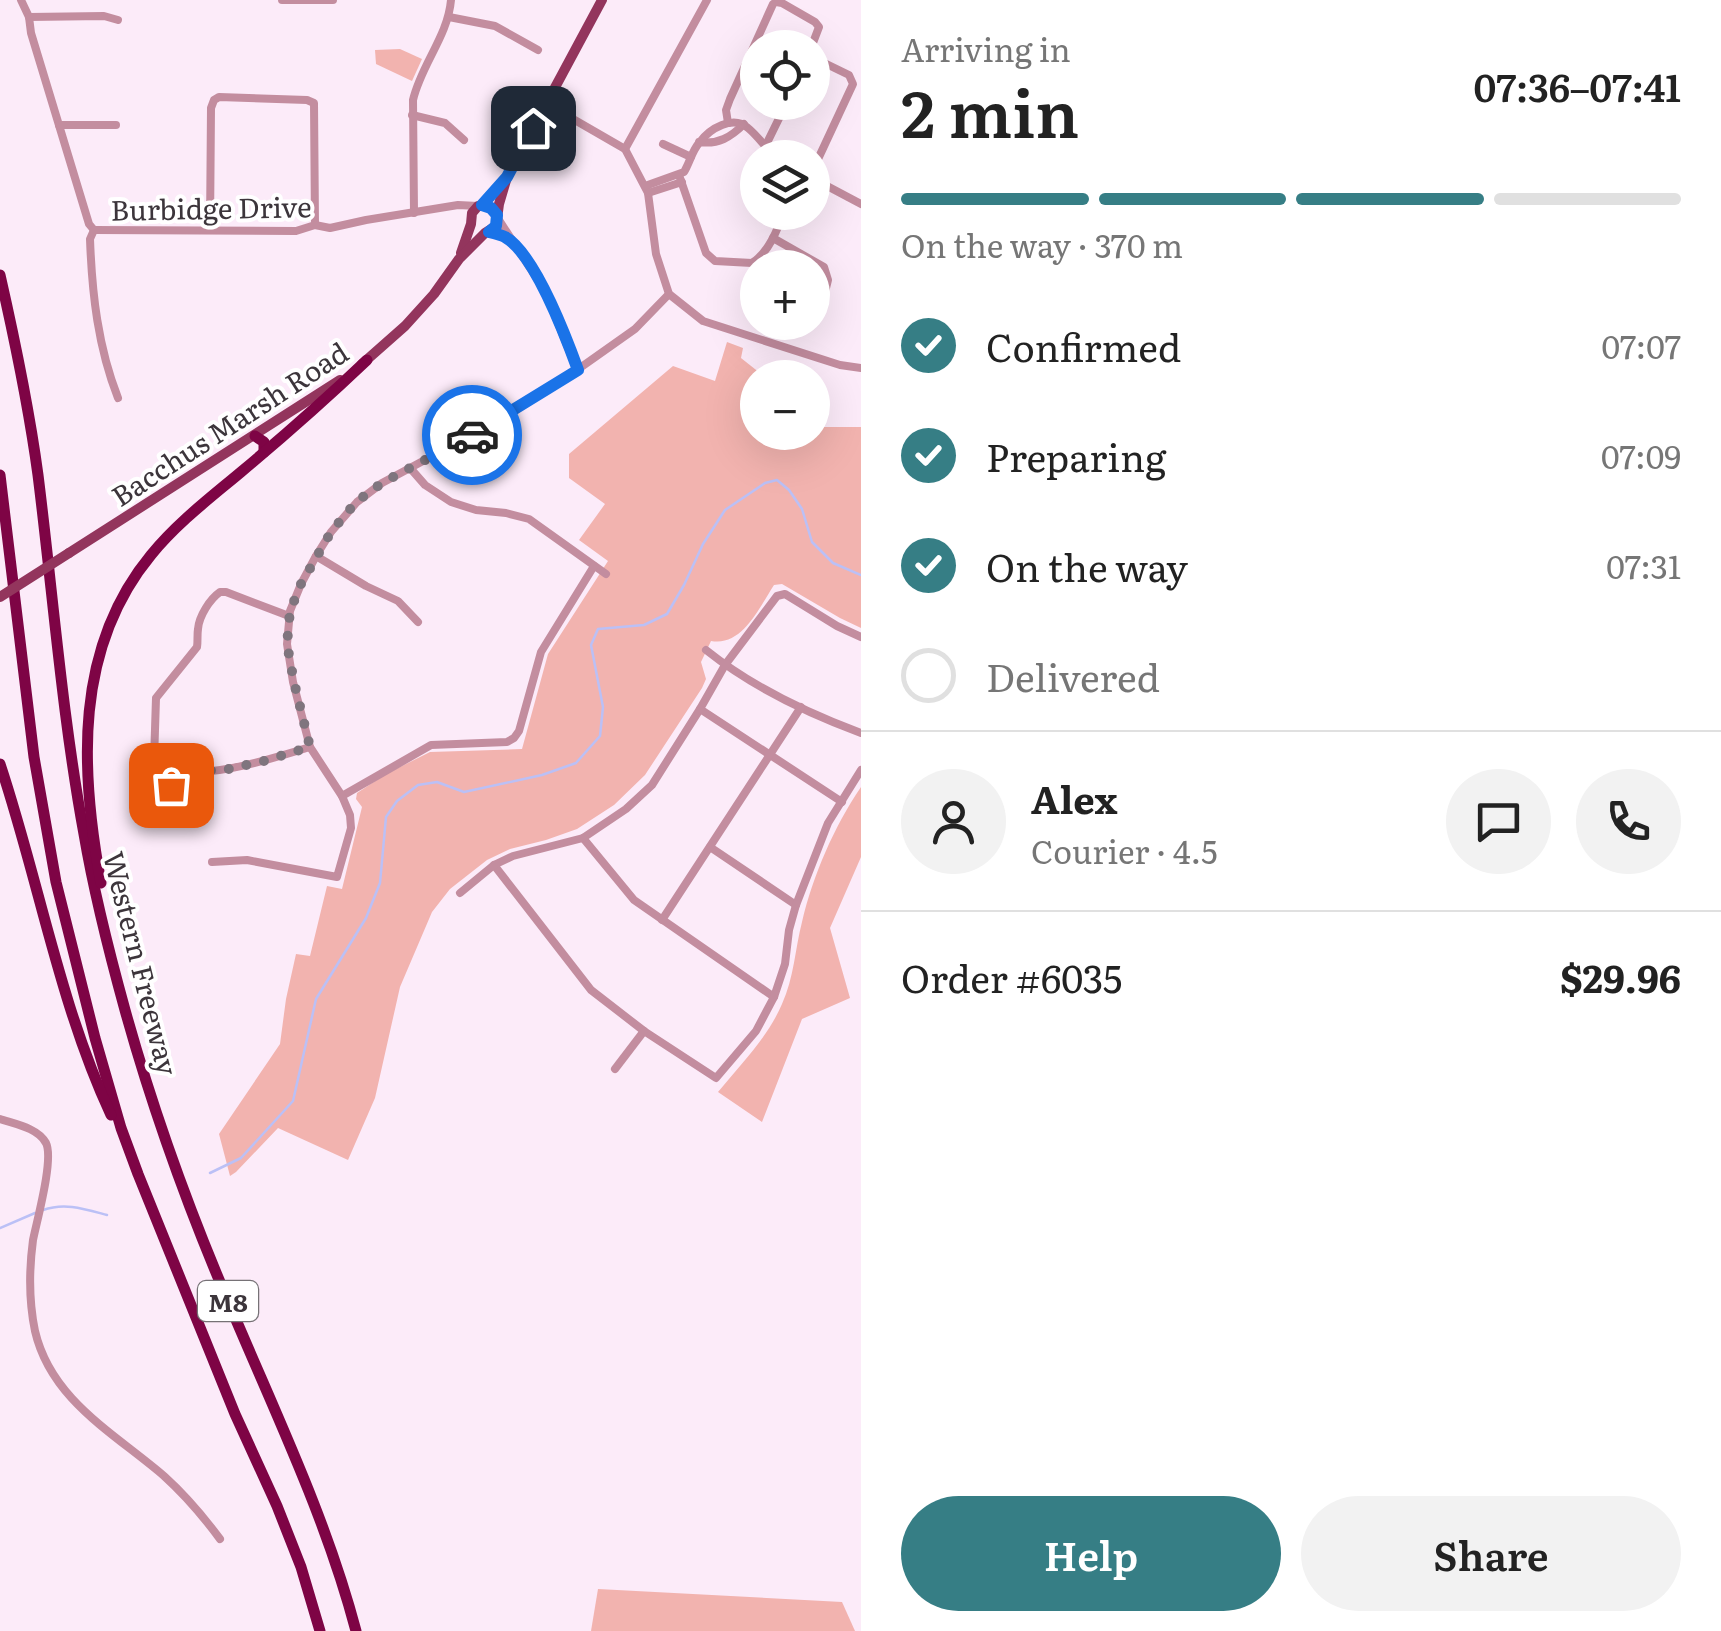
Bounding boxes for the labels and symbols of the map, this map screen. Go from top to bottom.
pin [491,86,576,171]
street label: Burbidge Drive [110,184,312,230]
street label: Bacchus Marsh Road [102,330,356,516]
courier [422,385,522,485]
pin [129,743,214,828]
street label: Western Freeway [94,847,190,1080]
road number: M8 [198,1281,258,1321]

